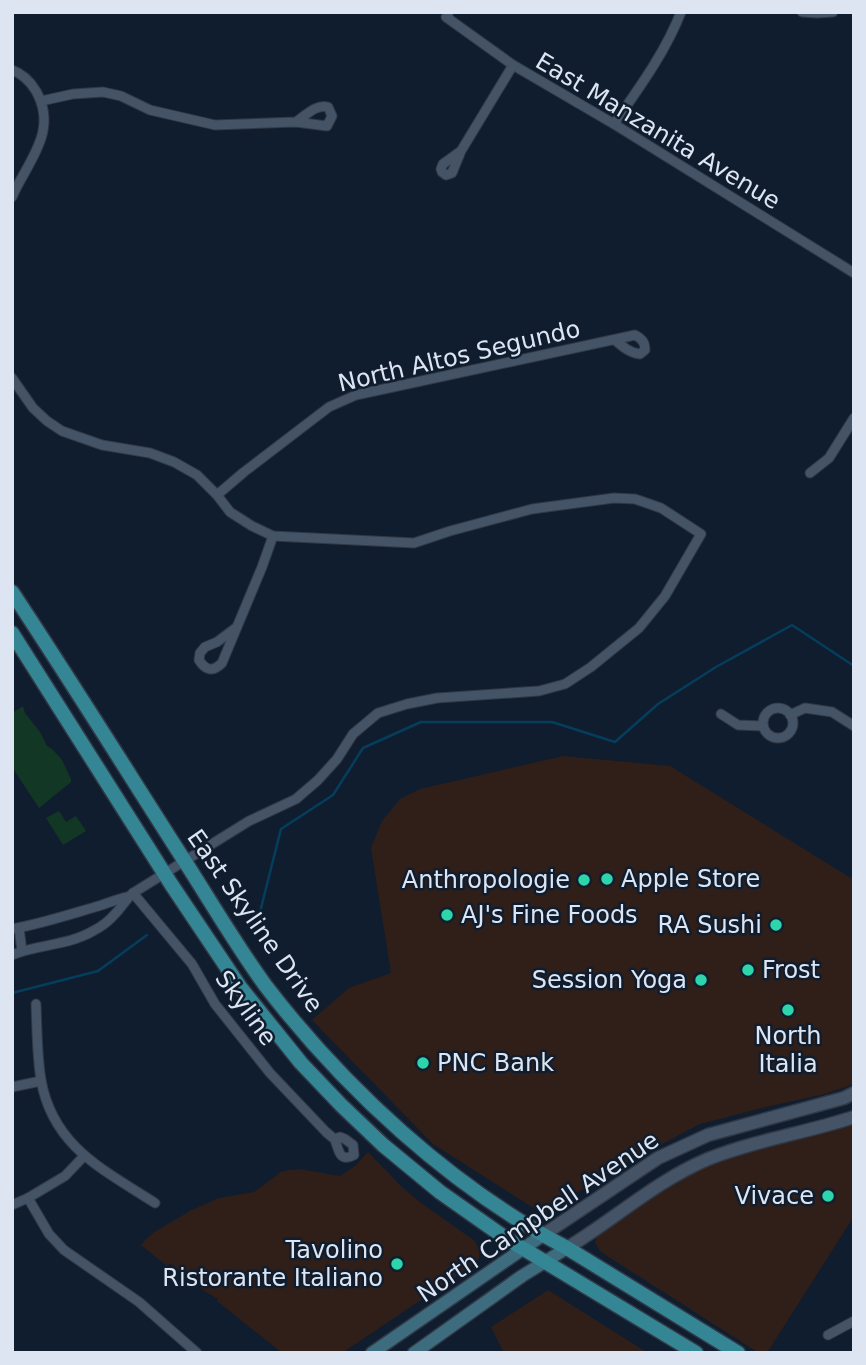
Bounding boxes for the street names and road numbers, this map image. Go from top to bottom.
street label: East Manzanita Avenue [531,47,785,215]
street label: North Altos Segundo [335,315,583,397]
street label: East Skyline Drive [181,824,329,1018]
street label: Skyline [209,965,283,1051]
street label: North Campbell Avenue [412,1126,664,1308]

